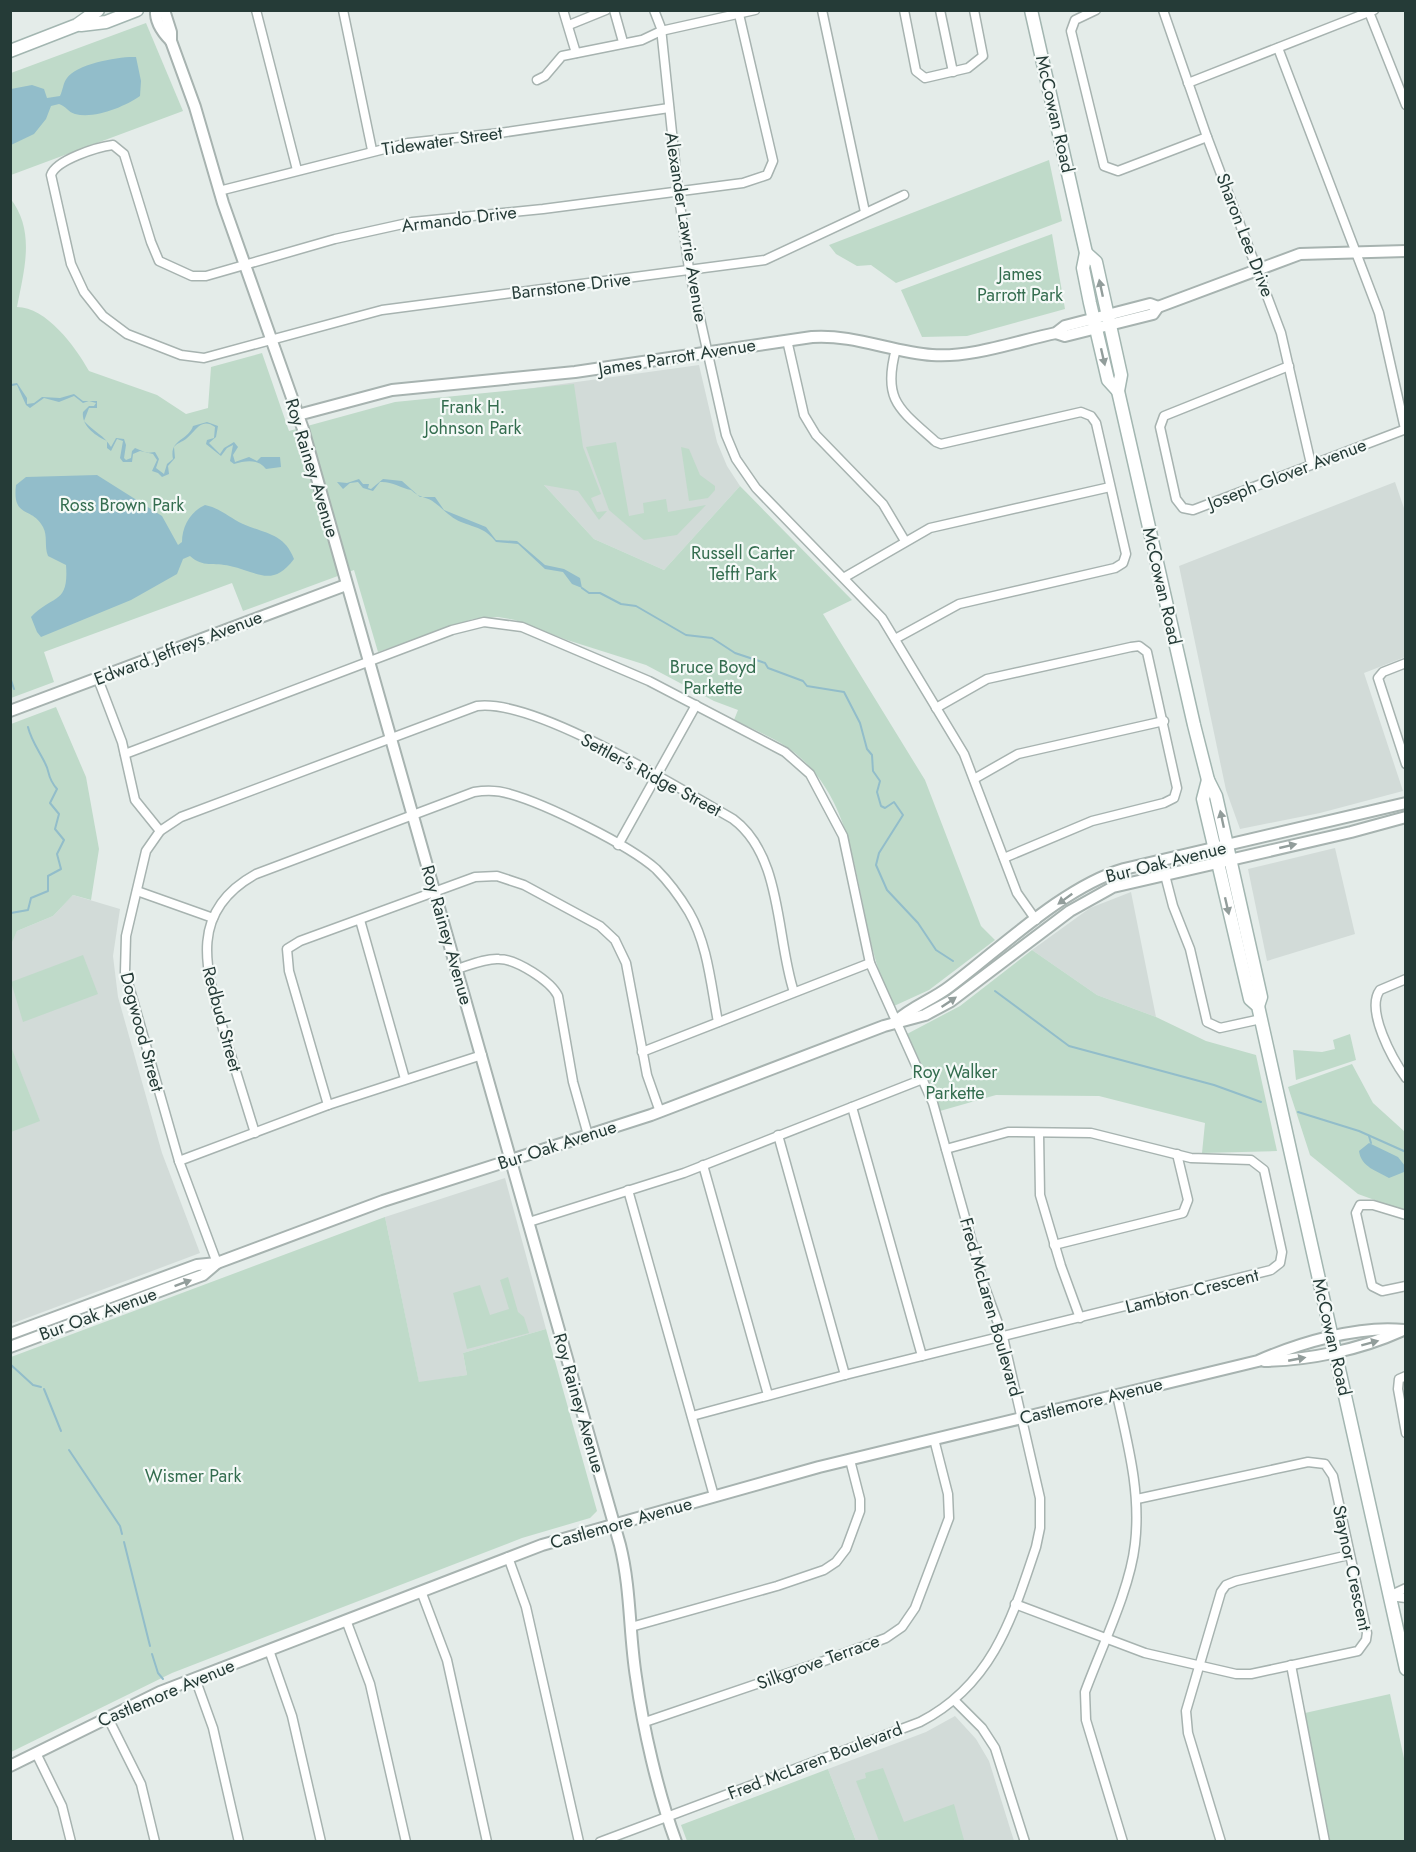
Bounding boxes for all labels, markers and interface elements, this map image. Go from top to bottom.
street label: McCowan Road [1029,53,1081,175]
street label: Tidewater Street [380,120,505,162]
street label: Alexander Lawrie Avenue [658,130,714,324]
street label: Sharon Lee Drive [1209,169,1281,301]
street label: Armando Drive [400,199,518,239]
park label: James Parrott Park [977,261,1063,308]
street label: Barnstone Drive [510,266,632,306]
one-way arrow [1096,278,1105,297]
street label: James Parrott Avenue [594,332,758,383]
one-way arrow [1099,347,1108,366]
park label: Frank H. Johnson Park [422,394,522,441]
street label: Roy Rainey Avenue [278,395,346,541]
street label: Joseph Glover Avenue [1202,432,1370,517]
park label: Ross Brown Park [60,492,184,518]
street label: McCowan Road [1136,525,1188,647]
park label: Russell Carter Tefft Park [691,540,796,587]
street label: Edward Jeffreys Avenue [90,604,266,692]
park label: Bruce Boyd Parkette [670,654,756,701]
street label: Settler's Ridge Street [576,727,727,823]
one-way arrow [1216,810,1226,828]
street label: Bur Oak Avenue [1103,834,1229,890]
one-way arrow [1278,841,1297,851]
street label: Roy Rainey Avenue [415,862,479,1008]
one-way arrow [1057,893,1073,905]
one-way arrow [1223,897,1232,916]
street label: Redbud Street [195,964,249,1075]
street label: Dogwood Street [114,969,171,1095]
one-way arrow [941,996,957,1007]
park label: Roy Walker Parkette [913,1059,998,1106]
street label: Bur Oak Avenue [494,1114,620,1176]
street label: Fred McLaren Boulevard [953,1215,1029,1399]
street label: Lambton Crescent [1123,1262,1262,1320]
street label: McCowan Road [1306,1276,1358,1398]
one-way arrow [174,1277,192,1287]
street label: Bur Oak Avenue [36,1281,160,1347]
street label: Roy Rainey Avenue [547,1330,611,1476]
one-way arrow [1361,1337,1379,1347]
one-way arrow [1287,1354,1306,1363]
street label: Castlemore Avenue [1017,1371,1165,1431]
park label: Wismer Park [145,1463,241,1489]
street label: Castlemore Avenue [547,1490,695,1556]
street label: Staynor Crescent [1326,1503,1378,1634]
street label: Silkgrove Terrace [753,1628,883,1696]
street label: Castlemore Avenue [94,1652,238,1734]
street label: Fred McLaren Boulevard [724,1716,906,1806]

